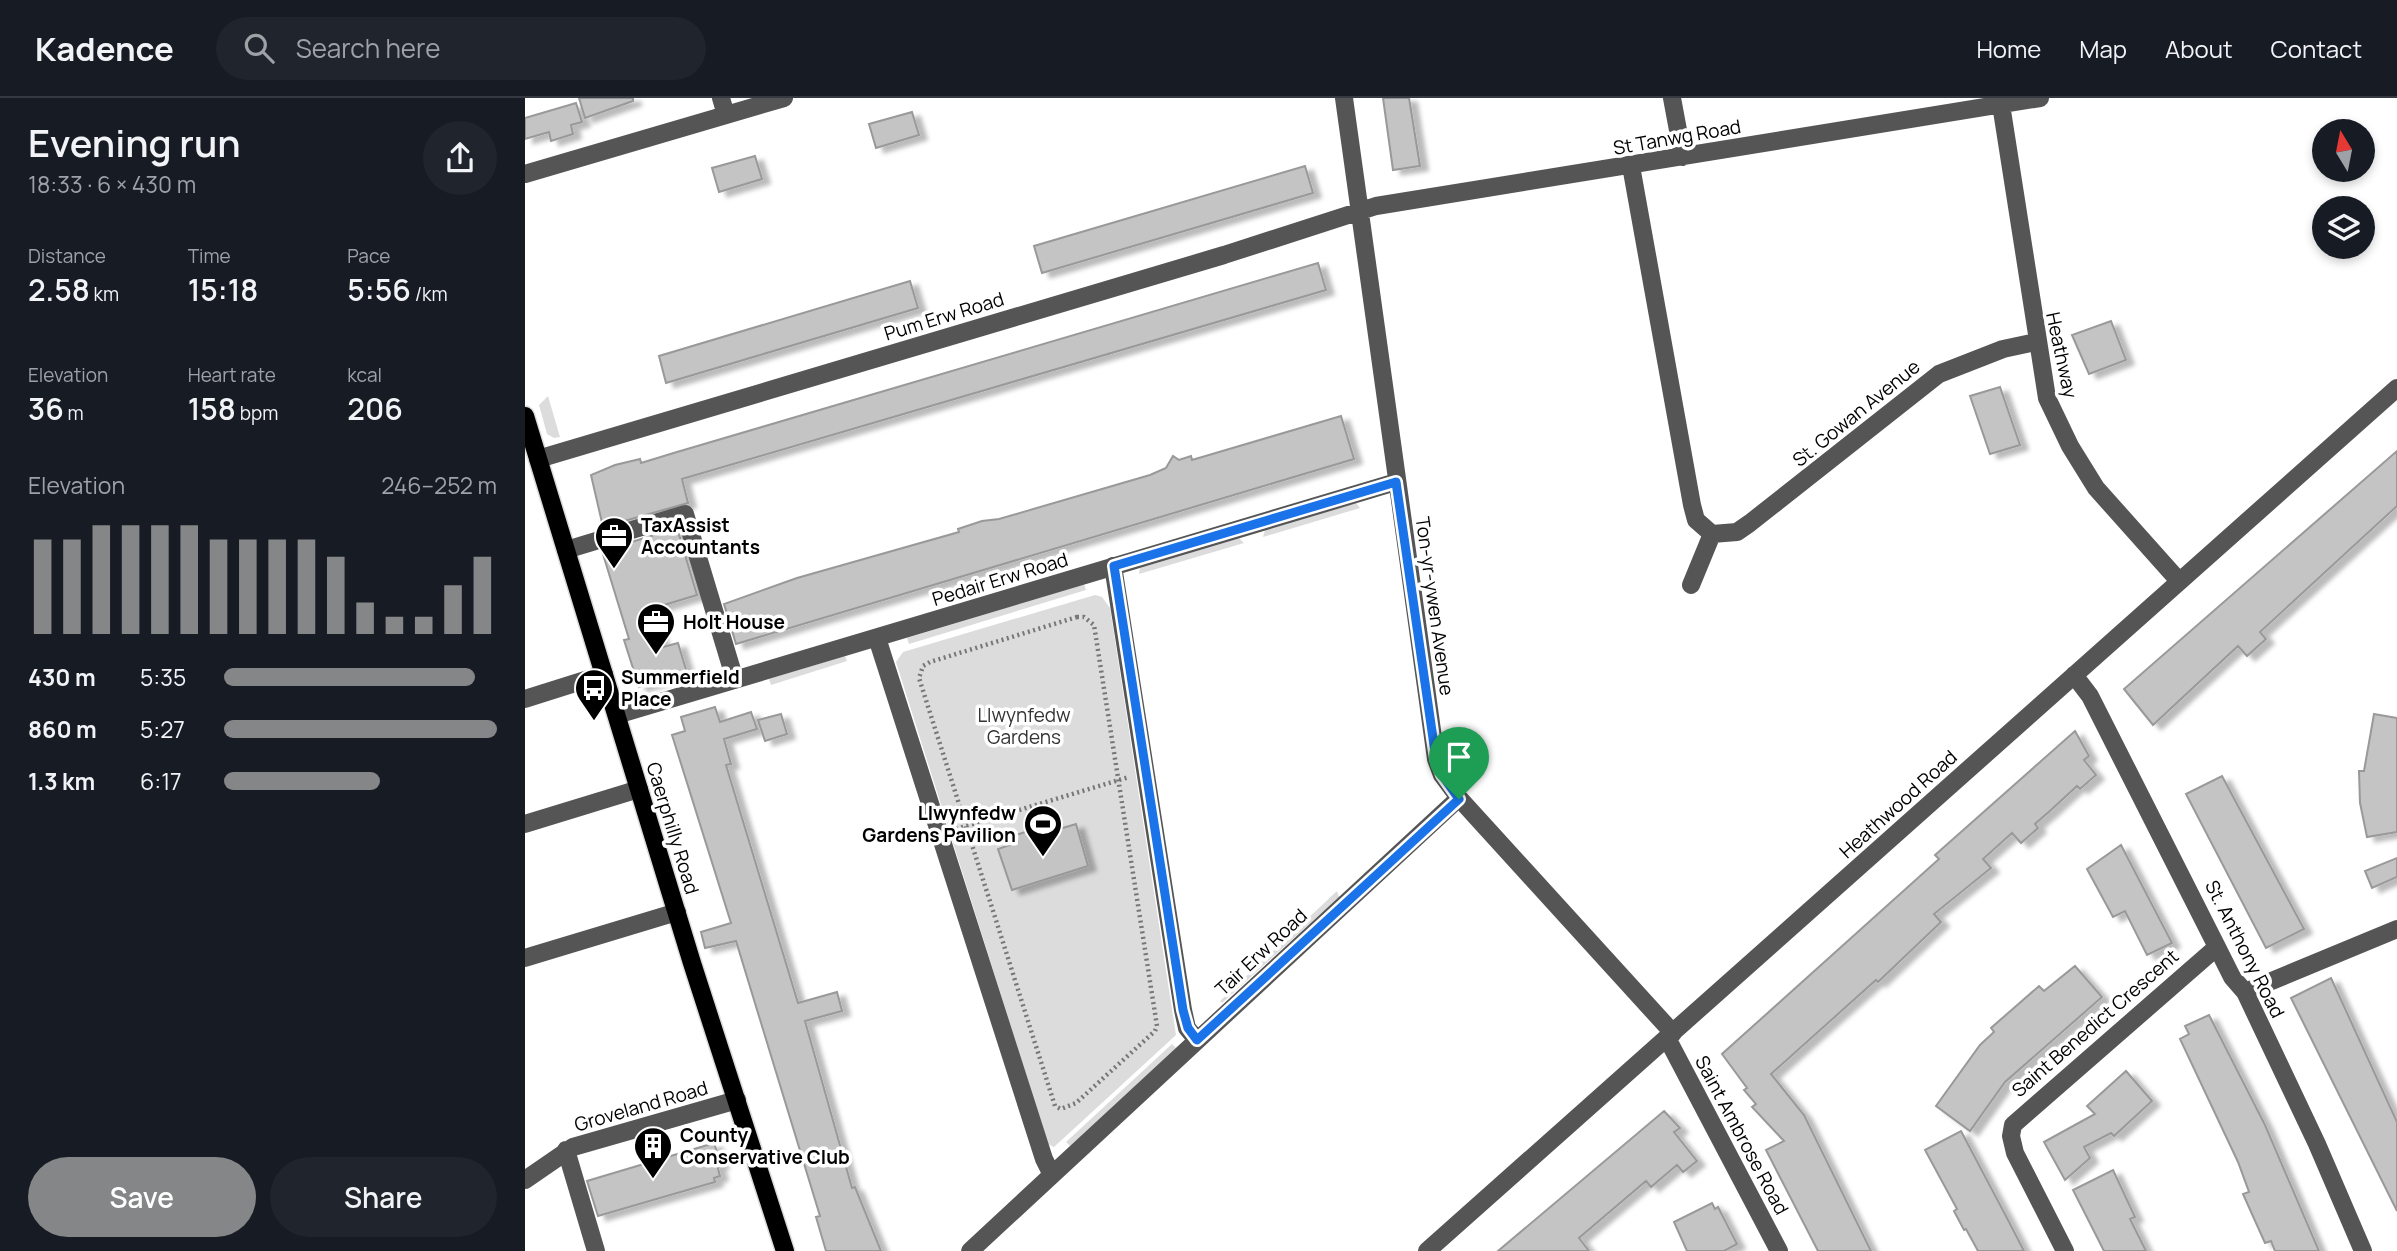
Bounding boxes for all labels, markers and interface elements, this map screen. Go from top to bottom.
search box [216,17,706,80]
text: Kadence [35,26,174,71]
icon: search [240,29,278,67]
text: Search here [296,30,440,66]
text: Home [1976,32,2041,65]
text: Map [2079,32,2127,65]
text: About [2165,32,2233,65]
text: Contact [2271,32,2362,65]
street label: St Tanwg Road [1611,113,1743,161]
text: Evening run [28,116,241,168]
north arrow [2312,119,2375,182]
map controls [2312,119,2375,259]
button: share [423,121,497,195]
text: 18:33 · 6 × 430 m [28,168,196,200]
button: layers [2312,196,2375,259]
text: Distance [28,243,106,269]
text: Time [188,243,231,269]
text: Pace [347,243,390,269]
text: 2.58 [28,269,90,310]
text: 15:18 [188,269,258,310]
text: 5:56 [347,269,411,310]
text: km [90,281,119,307]
text: /km [411,281,448,307]
street label: Pum Erw Road [881,285,1007,347]
street label: Heathway [2040,310,2084,400]
street label: St. Gowan Avenue [1787,354,1925,472]
text: Elevation [28,362,108,388]
text: Heart rate [188,362,276,388]
text: kcal [347,362,382,388]
text: 36 [28,388,64,429]
text: 158 [188,388,236,429]
text: 206 [347,388,403,429]
text: m [64,400,84,426]
text: bpm [236,400,278,426]
text: Elevation [28,469,125,501]
text: 246–252 m [381,469,497,501]
place label: TaxAssist Accountants [641,512,760,560]
office icon: TaxAssist Accountants [593,515,635,570]
street label: Ton-yr-ywen Avenue [1410,515,1460,697]
street label: Pedair Erw Road [929,546,1071,612]
office icon: Holt House [635,601,677,656]
place label: Holt House [683,609,785,635]
text: 430 m [28,661,96,693]
text: 5:35 [140,661,186,693]
place label: Summerfield Place [621,664,740,712]
bus stop icon: Summerfield Place [573,667,615,722]
park label: Llwynfedw Gardens [977,702,1071,750]
text: 860 m [28,713,97,745]
text: 5:27 [140,713,185,745]
pin [1429,727,1489,799]
icon: arrive [1440,738,1478,776]
street label: Heathwood Road [1834,744,1962,864]
street label: Caerphilly Road [641,759,705,897]
text: 1.3 km [28,765,95,797]
text: 6:17 [140,765,182,797]
place label: Llwynfedw Gardens Pavilion [862,800,1016,848]
sports icon: Llwynfedw Gardens Pavilion [1022,803,1064,858]
street label: St. Anthony Road [2199,876,2291,1022]
street label: Tair Erw Road [1209,903,1313,1001]
street label: Saint Benedict Crescent [2006,943,2184,1103]
street label: Saint Ambrose Road [1689,1051,1795,1219]
street label: Groveland Road [571,1075,711,1137]
place label: County Conservative Club [680,1122,850,1170]
building icon: County Conservative Club [632,1125,674,1180]
button: Save [28,1157,256,1237]
button: Share [270,1157,497,1237]

